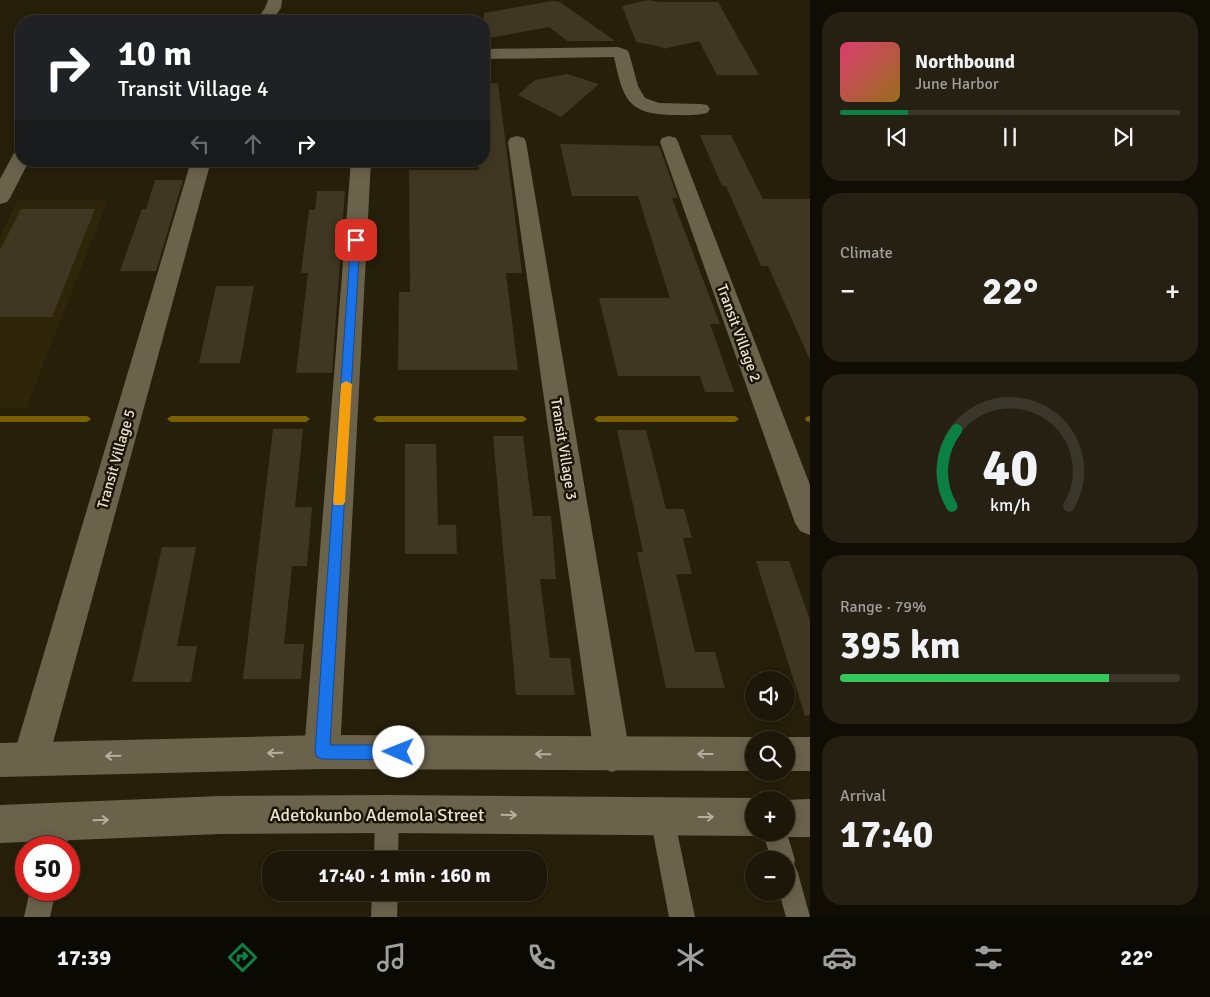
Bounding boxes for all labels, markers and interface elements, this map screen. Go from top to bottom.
text: 10 m [118,32,192,75]
icon: right [35,35,100,100]
text: Northbound [915,50,1015,74]
text: June Harbor [915,74,999,94]
text: Transit Village 4 [118,75,269,102]
icon: previous [883,123,911,151]
icon: pause [996,123,1024,151]
icon: next [1109,123,1137,151]
icon: left [186,130,214,158]
icon: ahead [239,130,267,158]
icon: right [292,130,320,158]
pin [335,219,377,261]
icon: arrive [342,226,370,254]
text: Climate [840,243,893,263]
text: 22° [982,268,1038,315]
text: − [840,274,855,308]
text: + [1165,274,1180,308]
street label: Transit Village 2 [713,282,765,384]
street label: Transit Village 3 [547,397,581,501]
street label: Transit Village 5 [93,407,139,511]
text: 40 [982,436,1038,500]
text: km/h [990,494,1030,516]
text: Range · 79% [840,597,926,617]
text: 395 km [840,622,961,669]
map controls [745,671,795,901]
button: sound [745,671,795,721]
position arrow [372,725,424,777]
button: search [745,731,795,781]
one-way arrow [267,748,283,757]
one-way arrow [535,749,551,759]
one-way arrow [697,749,714,759]
one-way arrow [105,751,121,761]
text: Arrival [840,786,886,806]
button: + [745,791,795,841]
street label: Adetokunbo Ademola Street [270,804,484,826]
one-way arrow [500,810,516,820]
text: 17:40 [840,811,933,858]
one-way arrow [698,812,714,822]
one-way arrow [92,815,109,825]
speed limit sign: 50 [15,836,80,901]
button: − [745,851,795,901]
text: 17:40 · 1 min · 160 m [318,864,491,888]
icon: directions [225,940,260,975]
icon: music [374,940,409,975]
icon: phone [524,940,559,975]
icon: climate [673,940,708,975]
icon: car [822,940,857,975]
icon: filters [971,940,1006,975]
text: 17:39 [57,944,111,971]
text: 22° [1120,944,1153,971]

